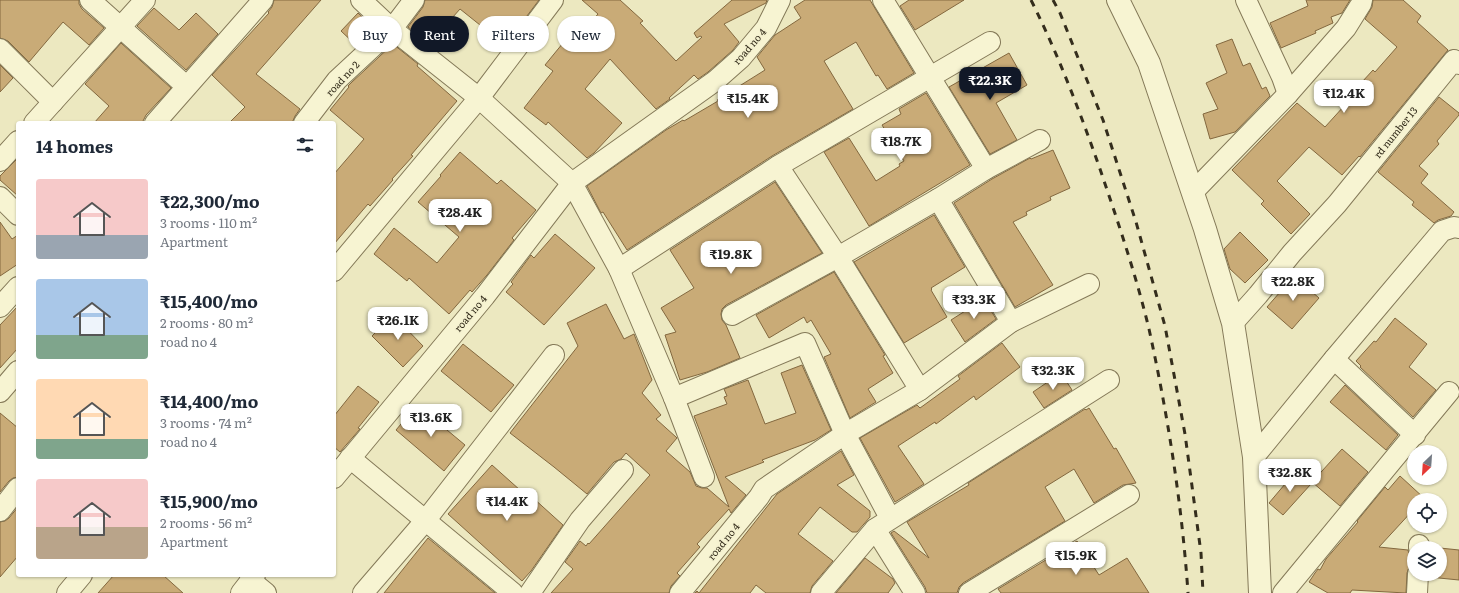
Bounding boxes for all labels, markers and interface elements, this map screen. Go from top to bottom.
chip: Buy [348,16,402,52]
chip: Rent [410,16,469,52]
chip: Filters [477,16,549,52]
chip: New [557,16,615,52]
street label: road no 4 [729,24,769,67]
street label: road no 2 [322,57,362,99]
pin: ₹22.3K [957,67,1023,101]
text: ₹22.3K [968,70,1012,89]
pin: ₹12.4K [1311,80,1377,114]
text: ₹12.4K [1323,83,1365,102]
pin: ₹15.4K [715,85,781,119]
text: ₹15.4K [727,88,769,107]
street label: rd number 13 [1370,103,1420,161]
pin: ₹18.7K [868,128,934,162]
text: ₹18.7K [880,131,922,150]
text: 14 homes [36,133,113,158]
icon: filters [294,134,316,156]
text: ₹22,300/mo [160,188,260,213]
icon: home [68,195,116,243]
pin: ₹28.4K [427,199,493,233]
text: ₹28.4K [438,202,482,221]
text: 3 rooms · 110 m² [160,213,257,232]
text: Apartment [160,232,228,251]
pin: ₹19.8K [698,241,764,275]
text: ₹19.8K [710,244,752,263]
pin: ₹22.8K [1260,268,1326,302]
text: ₹22.8K [1271,271,1315,290]
pin: ₹33.3K [941,286,1007,320]
text: ₹15,400/mo [160,288,258,313]
text: ₹33.3K [952,289,996,308]
street label: road no 4 [450,291,490,335]
icon: home [68,295,116,343]
pin: ₹26.1K [365,307,431,341]
text: ₹26.1K [377,310,419,329]
text: 2 rooms · 80 m² [160,313,253,332]
text: road no 4 [160,332,217,351]
pin: ₹32.3K [1020,357,1086,391]
text: ₹32.3K [1031,360,1075,379]
text: ₹14,400/mo [160,388,258,413]
icon: home [68,395,116,443]
pin: ₹13.6K [398,404,464,438]
text: ₹13.6K [410,407,452,426]
text: 3 rooms · 74 m² [160,413,252,432]
text: road no 4 [160,432,217,451]
north arrow [1407,445,1447,485]
map controls [1407,445,1447,581]
pin: ₹32.8K [1257,459,1323,493]
text: ₹32.8K [1268,462,1312,481]
text: ₹15,900/mo [160,488,258,513]
pin: ₹14.4K [474,488,540,522]
text: ₹14.4K [486,491,528,510]
button: locate [1407,493,1447,533]
icon: home [68,495,116,543]
text: 2 rooms · 56 m² [160,513,252,532]
street label: road no 4 [703,519,743,563]
text: Apartment [160,532,228,551]
button: layers [1407,541,1447,581]
pin: ₹15.9K [1043,542,1109,576]
text: ₹15.9K [1055,545,1097,564]

